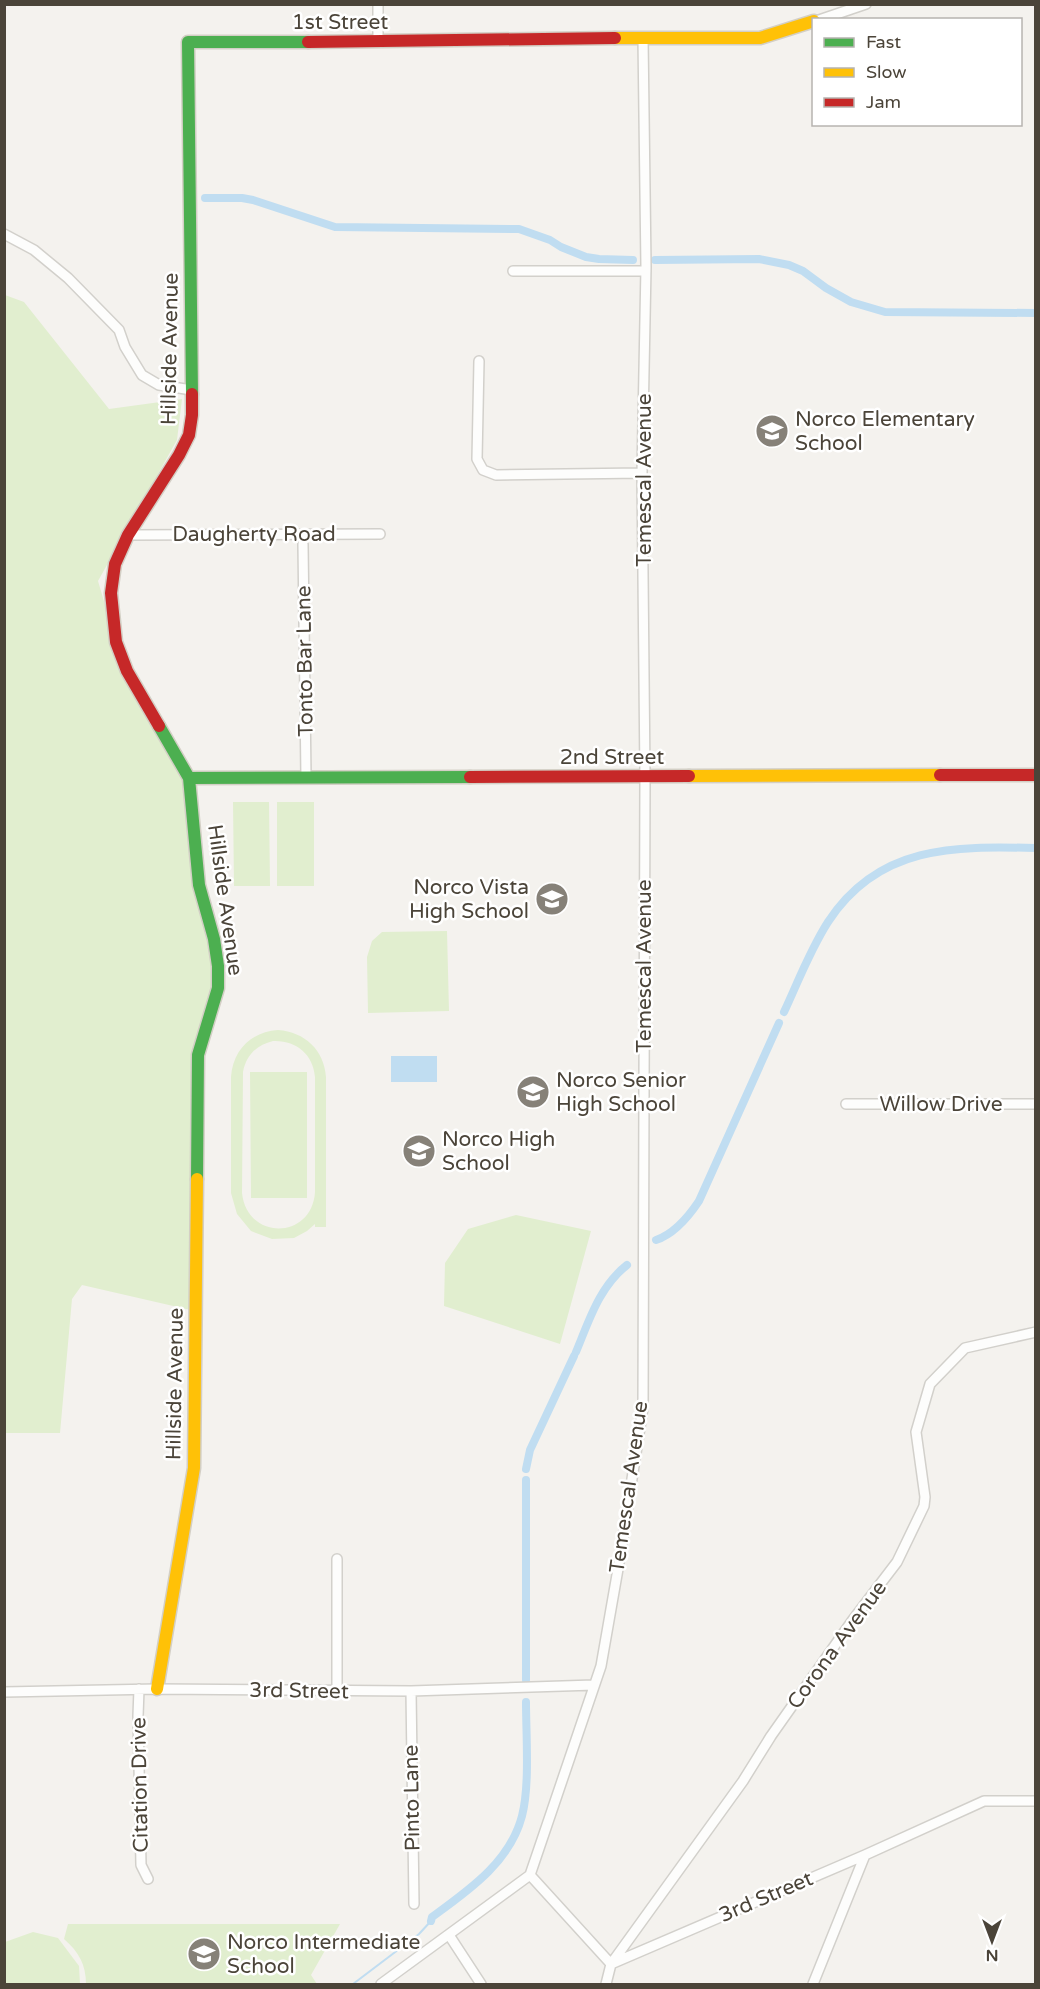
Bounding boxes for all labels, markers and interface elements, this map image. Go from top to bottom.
street label: 1st Street [292,10,388,35]
legend [812,18,1022,126]
text: Fast [866,31,901,53]
text: Slow [866,61,907,83]
text: Jam [866,91,901,113]
street label: Hillside Avenue [156,272,184,425]
street label: Temescal Avenue [632,393,657,567]
place label: Norco Elementary School [795,407,975,456]
school or university icon: Norco Elementary School [754,413,790,449]
street label: Daugherty Road [172,522,336,547]
street label: Tonto Bar Lane [291,585,319,737]
street label: 2nd Street [560,745,664,770]
street label: Hillside Avenue [202,823,248,977]
place label: Norco Vista High School [409,875,529,924]
street label: Temescal Avenue [632,879,657,1053]
school or university icon: Norco Vista High School [534,881,570,917]
place label: Norco Senior High School [556,1068,686,1117]
school or university icon: Norco Senior High School [515,1074,551,1110]
street label: Willow Drive [879,1092,1003,1117]
place label: Norco High School [442,1127,555,1176]
school or university icon: Norco High School [401,1133,437,1169]
street label: Hillside Avenue [161,1307,189,1460]
street label: Temescal Avenue [605,1399,653,1575]
street label: Corona Avenue [782,1576,892,1714]
street label: 3rd Street [249,1678,349,1704]
street label: Citation Drive [126,1717,154,1853]
street label: Pinto Lane [399,1744,425,1851]
street label: 3rd Street [715,1866,817,1928]
north arrow [962,1911,1022,1971]
place label: Norco Intermediate School [227,1930,421,1979]
school or university icon: Norco Intermediate School [186,1936,222,1972]
text: N [986,1945,998,1965]

